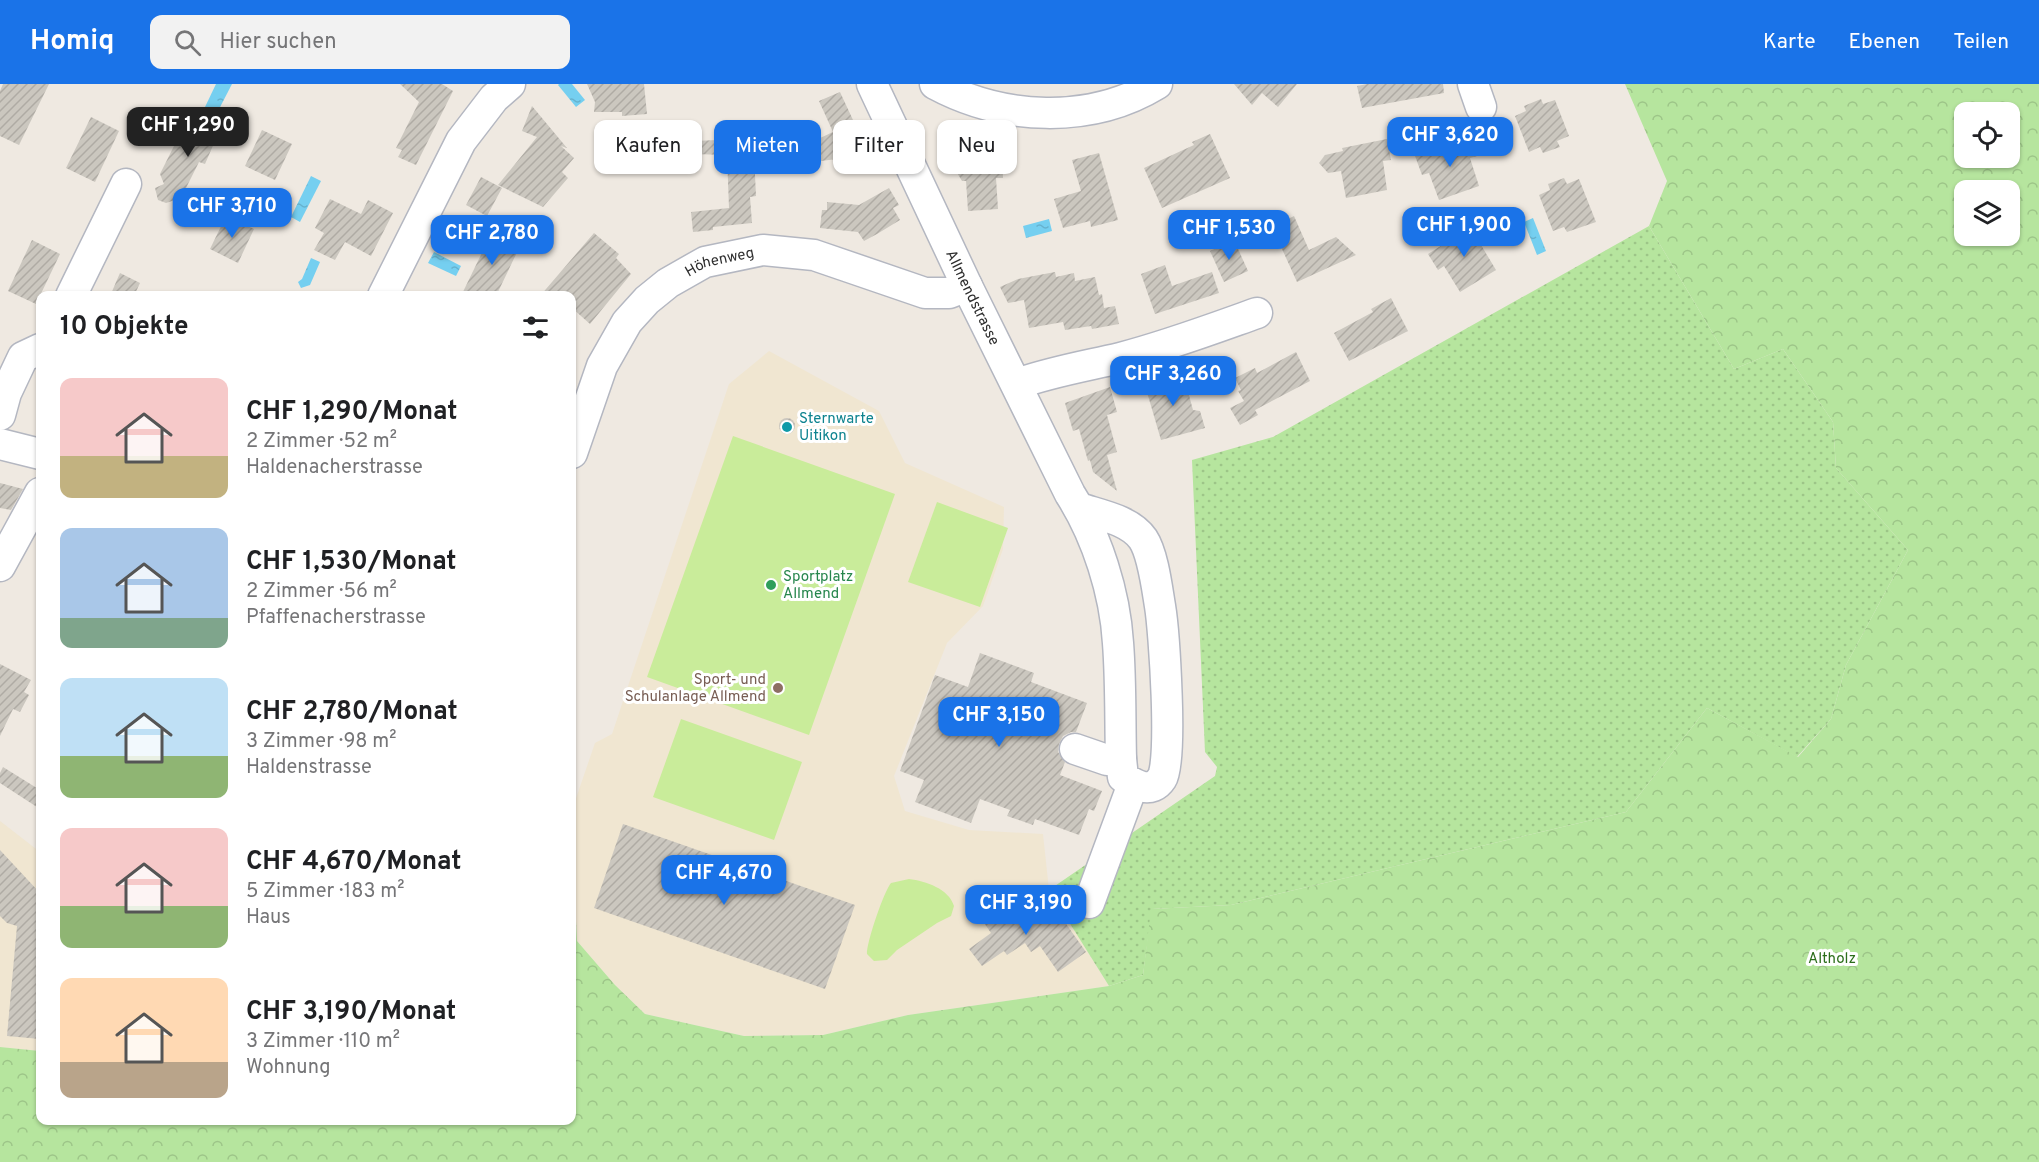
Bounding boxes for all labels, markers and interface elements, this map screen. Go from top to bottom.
search box [150,15,570,69]
text: Homiq [30,24,114,60]
icon: search [171,26,204,59]
text: Hier suchen [219,29,337,56]
text: Karte [1763,29,1815,56]
text: Ebenen [1848,29,1920,56]
text: Teilen [1953,29,2009,56]
map controls [1954,102,2020,246]
button: locate [1954,102,2020,168]
pin: CHF 1,290 [119,107,257,158]
text: CHF 1,290 [141,113,235,139]
pin: CHF 3,620 [1381,117,1519,168]
chip: Kaufen [594,120,702,174]
chip: Mieten [714,120,821,174]
chip: Filter [833,120,925,174]
chip: Neu [937,120,1017,174]
text: CHF 3,620 [1401,123,1499,149]
button: layers [1954,180,2020,246]
pin: CHF 3,710 [163,188,301,239]
text: CHF 3,710 [187,194,277,220]
pin: CHF 1,900 [1395,207,1533,258]
pin: CHF 1,530 [1160,210,1298,261]
text: CHF 1,900 [1416,213,1512,239]
pin: CHF 2,780 [423,215,561,266]
text: CHF 1,530 [1182,216,1276,242]
text: CHF 2,780 [445,221,539,247]
street label: Höhenweg [682,244,756,282]
street label: Allmendstrasse [940,247,1003,349]
text: 10 Objekte [60,311,189,344]
icon: filters [519,311,552,344]
pin: CHF 3,260 [1104,356,1242,407]
text: CHF 3,260 [1124,362,1222,388]
text: CHF 1,290/Monat [246,396,457,429]
icon: home [108,402,180,474]
place label: Sternwarte Uitikon [799,410,874,446]
marker: Sternwarte Uitikon [780,420,794,434]
text: 2 Zimmer · 52 m² [246,429,397,455]
text: Haldenacherstrasse [246,455,423,481]
text: CHF 1,530/Monat [246,546,457,579]
icon: home [108,552,180,624]
place label: Sportplatz Allmend [783,568,853,604]
marker: Sportplatz Allmend [764,578,778,592]
text: 2 Zimmer · 56 m² [246,579,397,605]
text: Pfaffenacherstrasse [246,605,426,631]
place label: Sport- und Schulanlage Allmend [625,671,766,707]
marker: Sport- und Schulanlage Allmend [771,681,785,695]
text: CHF 2,780/Monat [246,696,458,729]
pin: CHF 3,150 [930,697,1068,748]
icon: home [108,702,180,774]
text: CHF 3,150 [952,703,1046,729]
text: 3 Zimmer · 98 m² [246,729,396,755]
text: Haldenstrasse [246,755,372,781]
text: CHF 4,670/Monat [246,846,461,879]
icon: home [108,852,180,924]
pin: CHF 4,670 [655,855,793,906]
text: CHF 4,670 [675,861,773,887]
text: 5 Zimmer · 183 m² [246,879,404,905]
pin: CHF 3,190 [957,885,1095,936]
text: CHF 3,190 [979,891,1073,917]
text: Haus [246,905,291,931]
park label: Altholz [1808,950,1856,969]
text: CHF 3,190/Monat [246,996,456,1029]
icon: home [108,1002,180,1074]
text: 3 Zimmer · 110 m² [246,1029,400,1055]
text: Wohnung [246,1055,331,1081]

